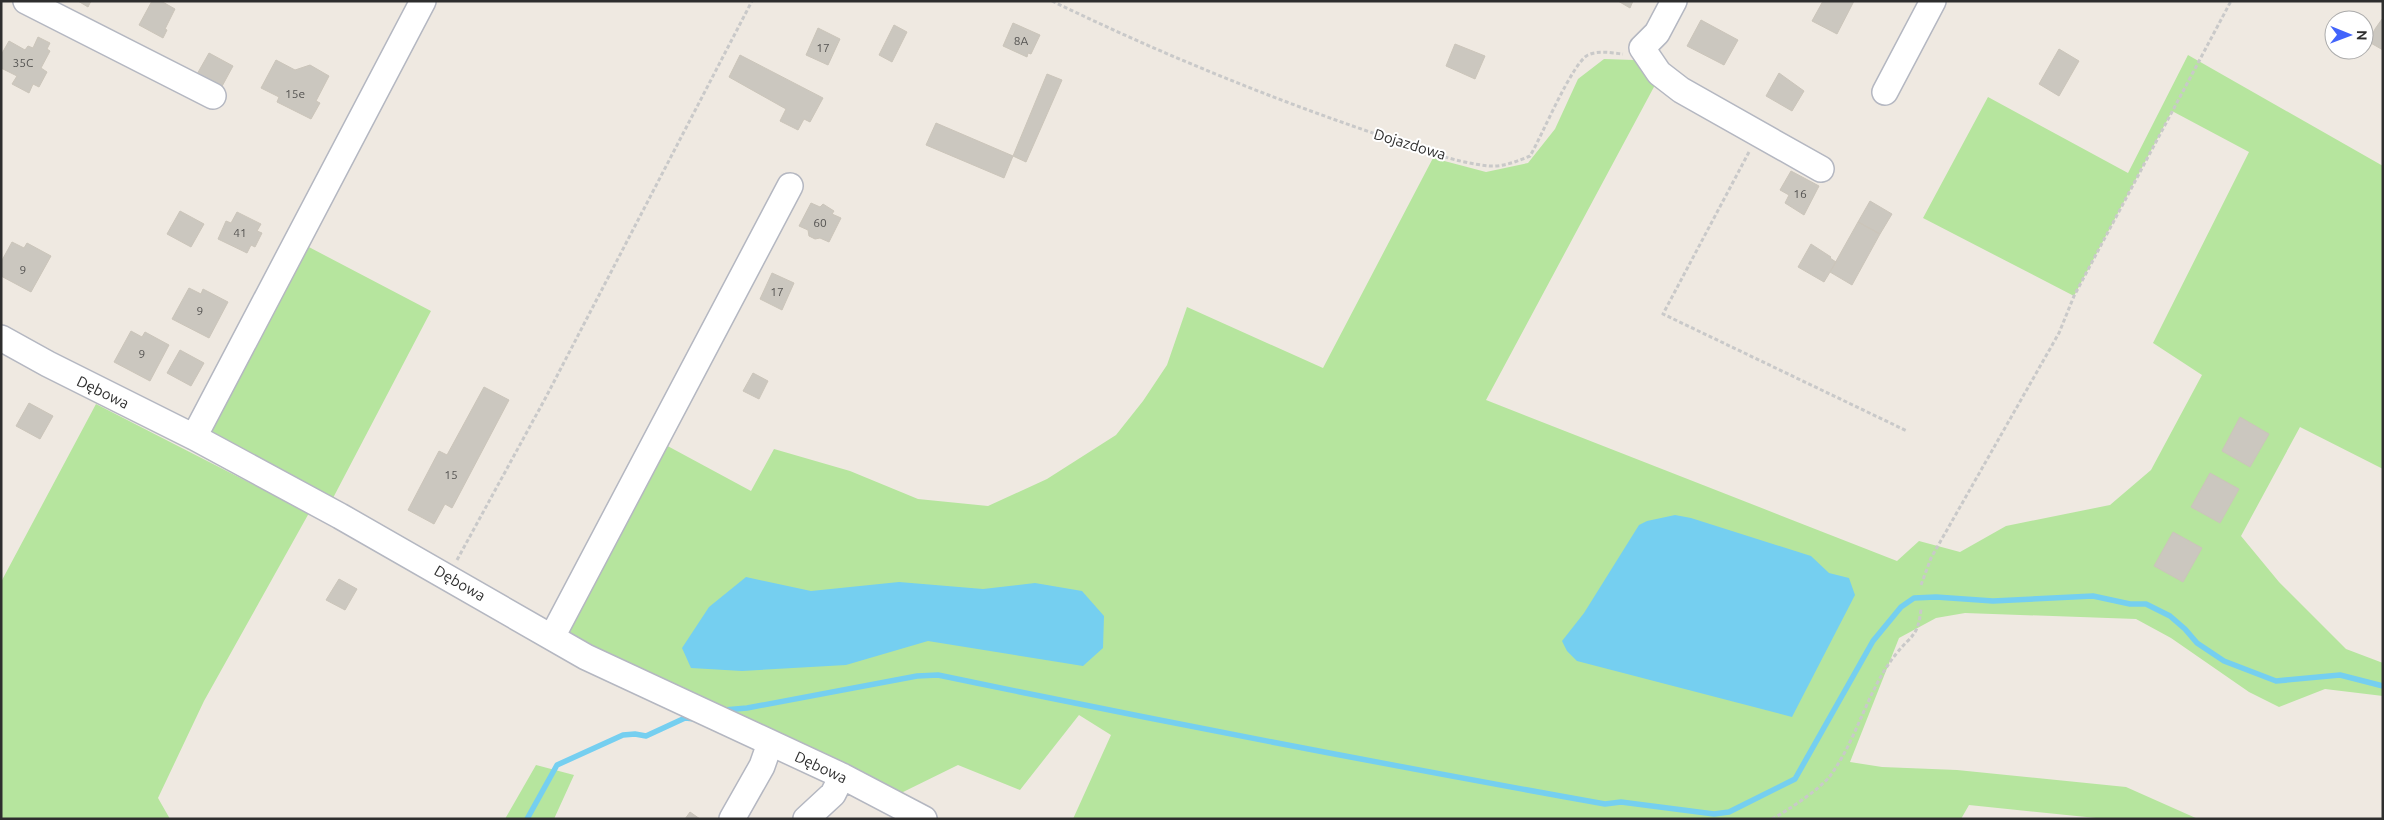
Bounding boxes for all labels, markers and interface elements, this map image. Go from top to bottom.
north arrow [2324,10,2374,60]
text: N [2354,30,2370,41]
house number: 8A [1014,34,1028,47]
house number: 17 [816,41,830,54]
house number: 35C [13,56,34,69]
house number: 15e [285,87,305,100]
street label: Dojazdowa [1372,125,1448,163]
house number: 16 [1793,187,1807,200]
house number: 60 [813,216,827,229]
house number: 41 [233,226,247,239]
house number: 9 [20,263,26,276]
house number: 17 [770,285,784,298]
house number: 9 [197,304,203,317]
house number: 9 [139,347,145,360]
street label: Dębowa [74,372,132,412]
house number: 15 [444,468,458,481]
street label: Dębowa [432,562,488,604]
street label: Dębowa [792,748,850,786]

